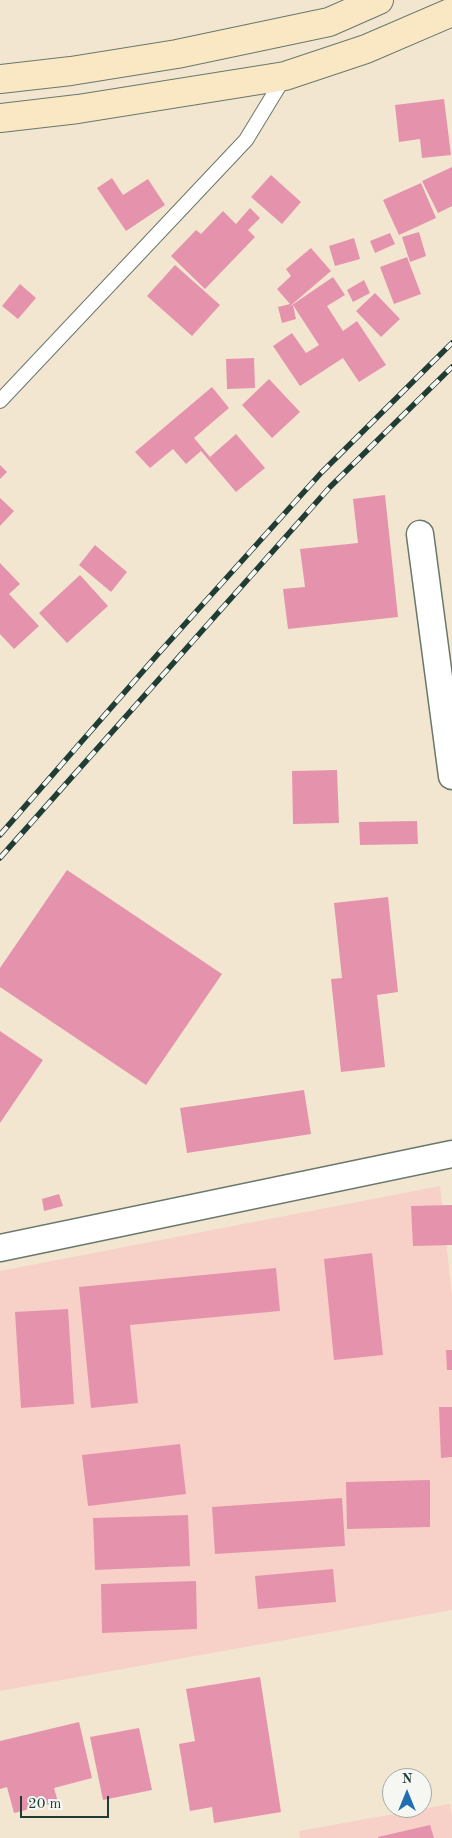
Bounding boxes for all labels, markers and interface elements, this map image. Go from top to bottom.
north arrow [382,1768,432,1818]
text: N [402,1772,412,1786]
scale bar [22,1786,111,1818]
text: 20 m [28,1797,62,1812]

